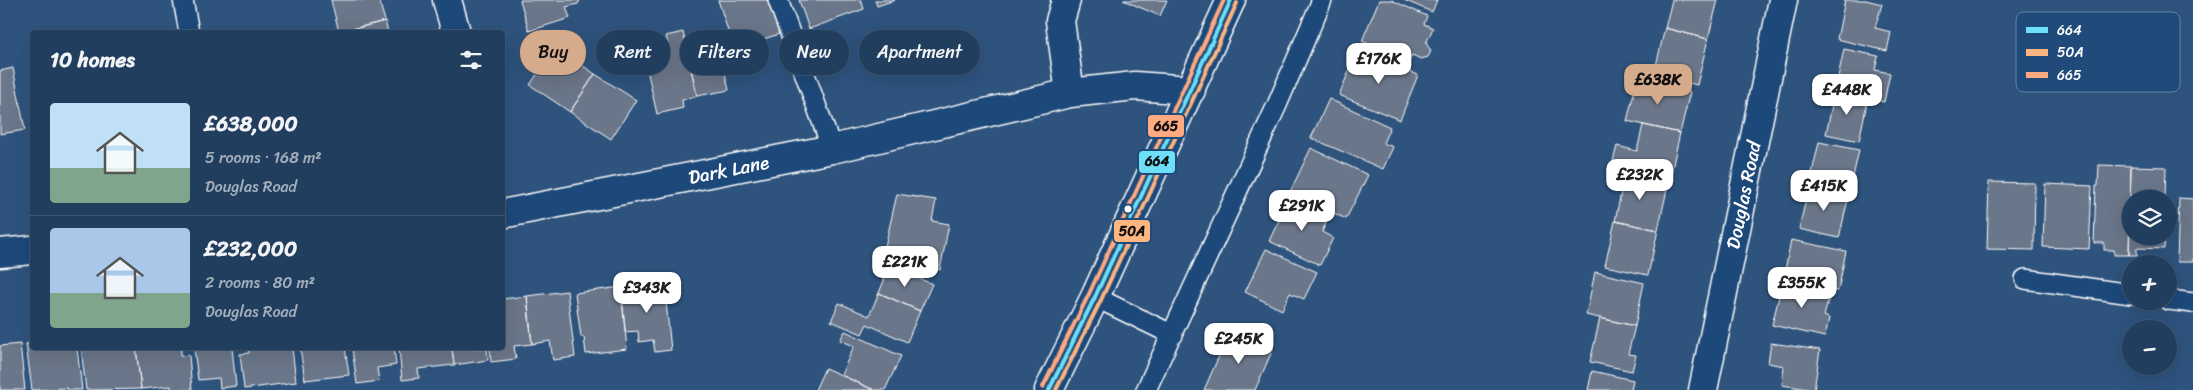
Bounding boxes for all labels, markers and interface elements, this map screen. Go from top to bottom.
legend [2016,12,2180,92]
text: 664 [2057,18,2082,43]
chip: Buy [520,30,586,75]
chip: Rent [596,30,670,75]
chip: Filters [680,30,769,75]
chip: New [779,30,849,75]
chip: Apartment [859,30,980,75]
text: 50A [2057,40,2084,65]
text: 10 homes [50,41,135,79]
pin: £176K [1344,42,1414,85]
text: £176K [1357,44,1401,73]
icon: filters [457,46,485,74]
text: 665 [2057,63,2082,88]
pin: £638K [1623,64,1693,106]
text: £638K [1635,65,1681,94]
pin: £448K [1812,74,1882,116]
text: £448K [1823,75,1871,104]
text: £638,000 [205,105,298,143]
line badge: 665 [1147,114,1185,138]
text: 665 [1153,114,1179,139]
icon: home [90,123,150,183]
street label: Douglas Road [1716,136,1771,252]
text: 5 rooms · 168 m² [205,143,322,172]
street label: Dark Lane [686,146,772,194]
text: 664 [1144,149,1170,174]
line badge: 664 [1138,150,1176,174]
pin: £232K [1605,158,1675,201]
text: £232K [1617,160,1663,189]
pin: £415K [1789,170,1859,212]
text: £415K [1802,171,1846,200]
text: Douglas Road [205,172,297,201]
pin: £291K [1267,190,1337,232]
map controls [2122,190,2177,375]
button: layers [2122,190,2177,245]
text: £291K [1280,191,1324,220]
unlabelled marker [1123,204,1133,214]
line badge: 50A [1113,219,1151,243]
text: 50A [1119,219,1145,244]
text: £232,000 [205,230,297,268]
pin: £221K [870,246,940,288]
text: £221K [883,247,927,276]
icon: home [90,248,150,308]
button: + [2122,255,2177,310]
pin: £355K [1767,266,1837,309]
text: 2 rooms · 80 m² [205,268,315,297]
text: £355K [1779,268,1825,297]
pin: £343K [612,272,682,314]
text: £343K [624,273,670,302]
text: Douglas Road [205,297,297,326]
button: − [2122,320,2177,375]
pin: £245K [1204,322,1274,365]
text: £245K [1215,324,1263,353]

